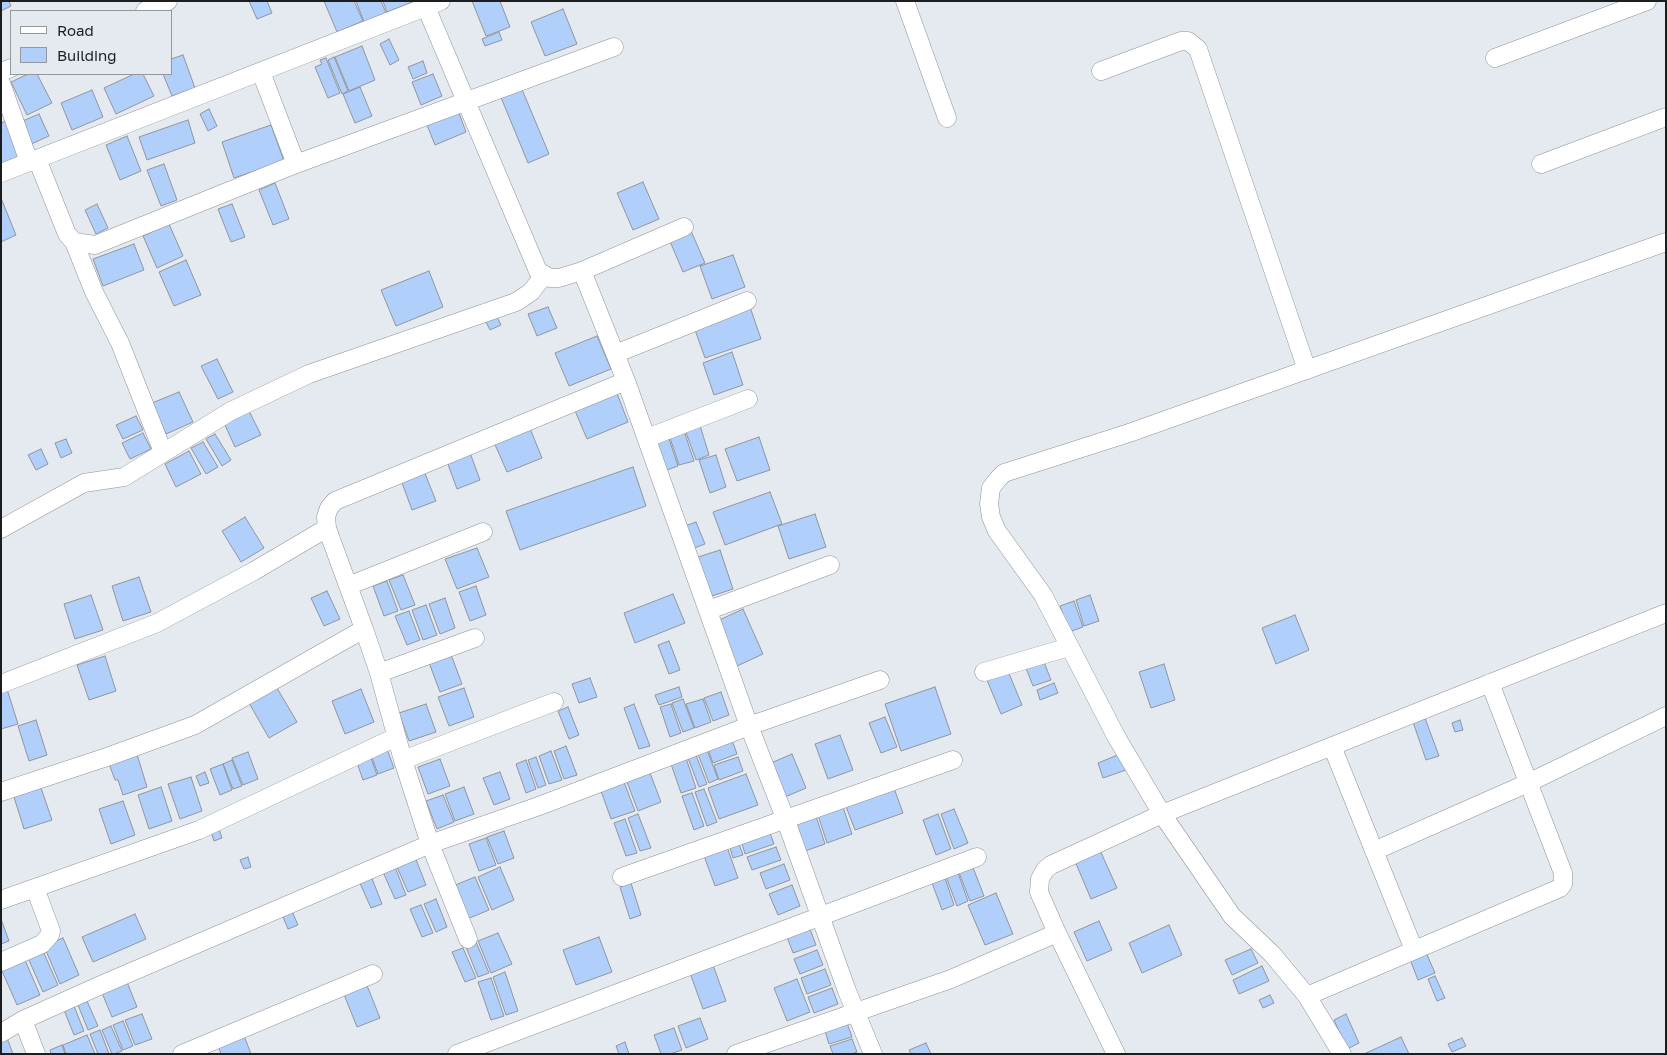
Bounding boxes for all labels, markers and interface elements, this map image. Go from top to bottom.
legend [10,10,172,75]
text: Road [57,21,94,39]
text: Building [57,46,117,64]

